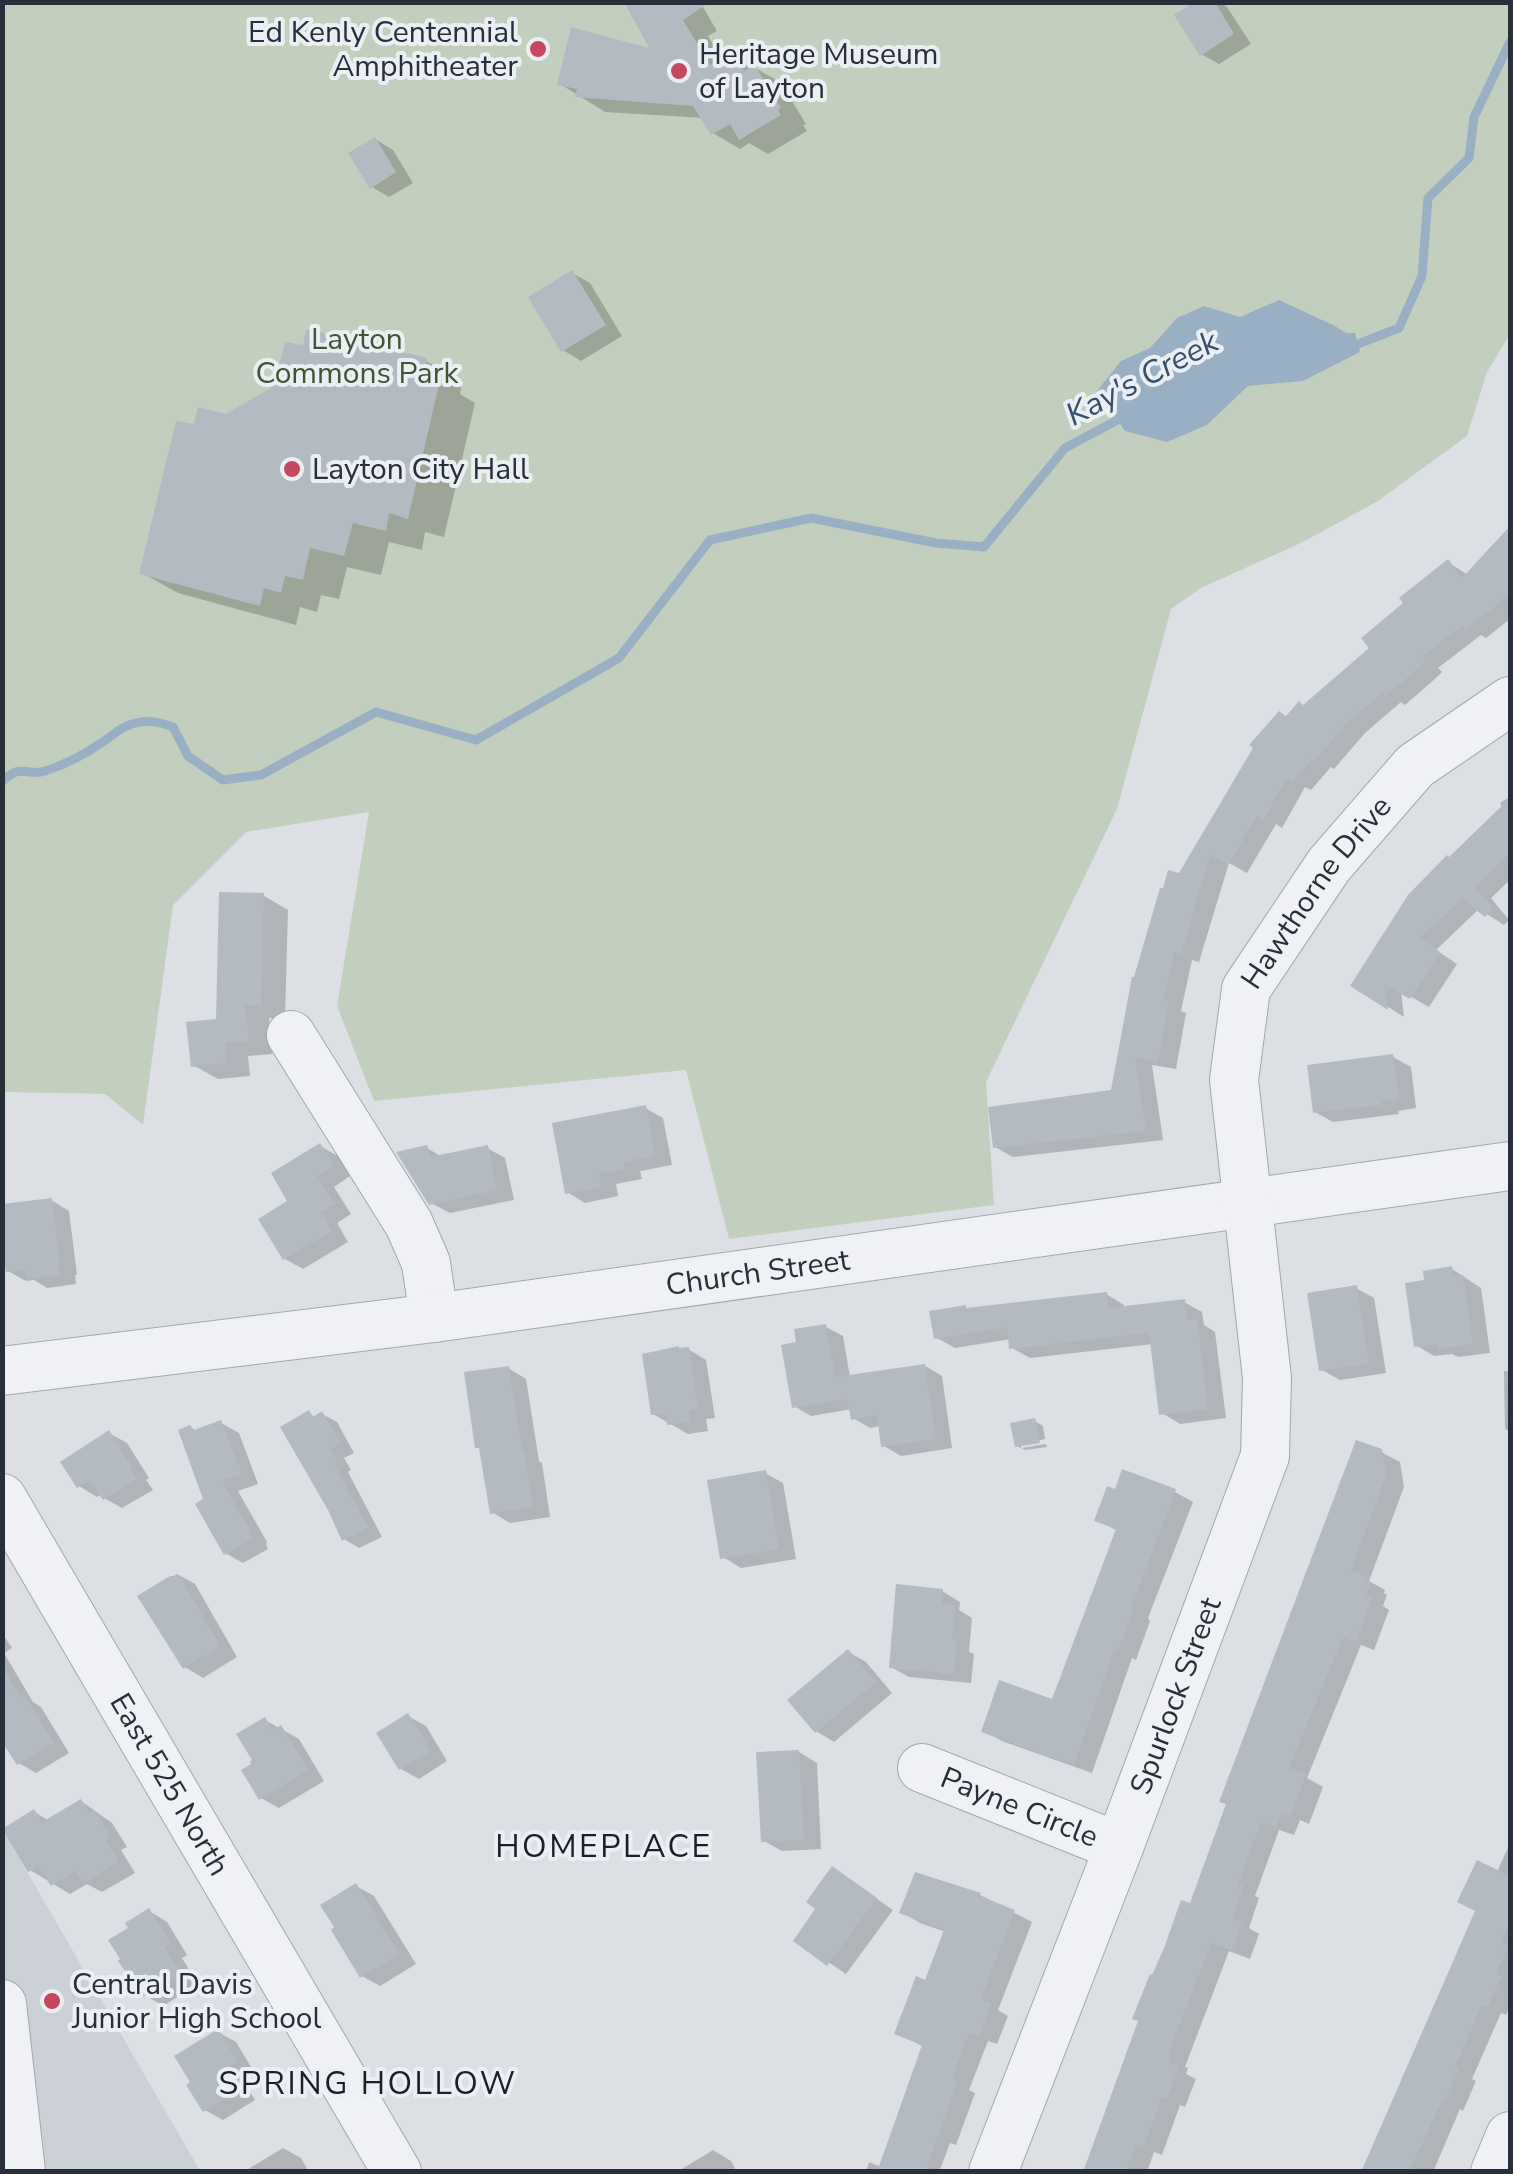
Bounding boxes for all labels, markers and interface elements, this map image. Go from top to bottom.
place label: Ed Kenly Centennial Amphitheater [248,12,518,87]
place label: Heritage Museum of Layton [699,34,939,109]
marker: Ed Kenly Centennial Amphitheater [527,38,549,60]
marker: Heritage Museum of Layton [668,60,690,82]
park label: Layton Commons Park [256,319,459,394]
water label: Kay's Creek [1058,319,1227,436]
place label: Layton City Hall [312,449,529,490]
marker: Layton City Hall [281,458,303,480]
street label: Hawthorne Drive [1231,787,1401,997]
street label: Church Street [663,1239,853,1306]
street label: Spurlock Street [1120,1591,1231,1800]
street label: East 525 North [100,1685,239,1883]
street label: Payne Circle [935,1757,1104,1857]
district label: HOMEPLACE [495,1825,713,1868]
place label: Central Davis Junior High School [71,1964,322,2039]
marker: Central Davis Junior High School [41,1990,63,2012]
district label: SPRING HOLLOW [219,2062,517,2105]

